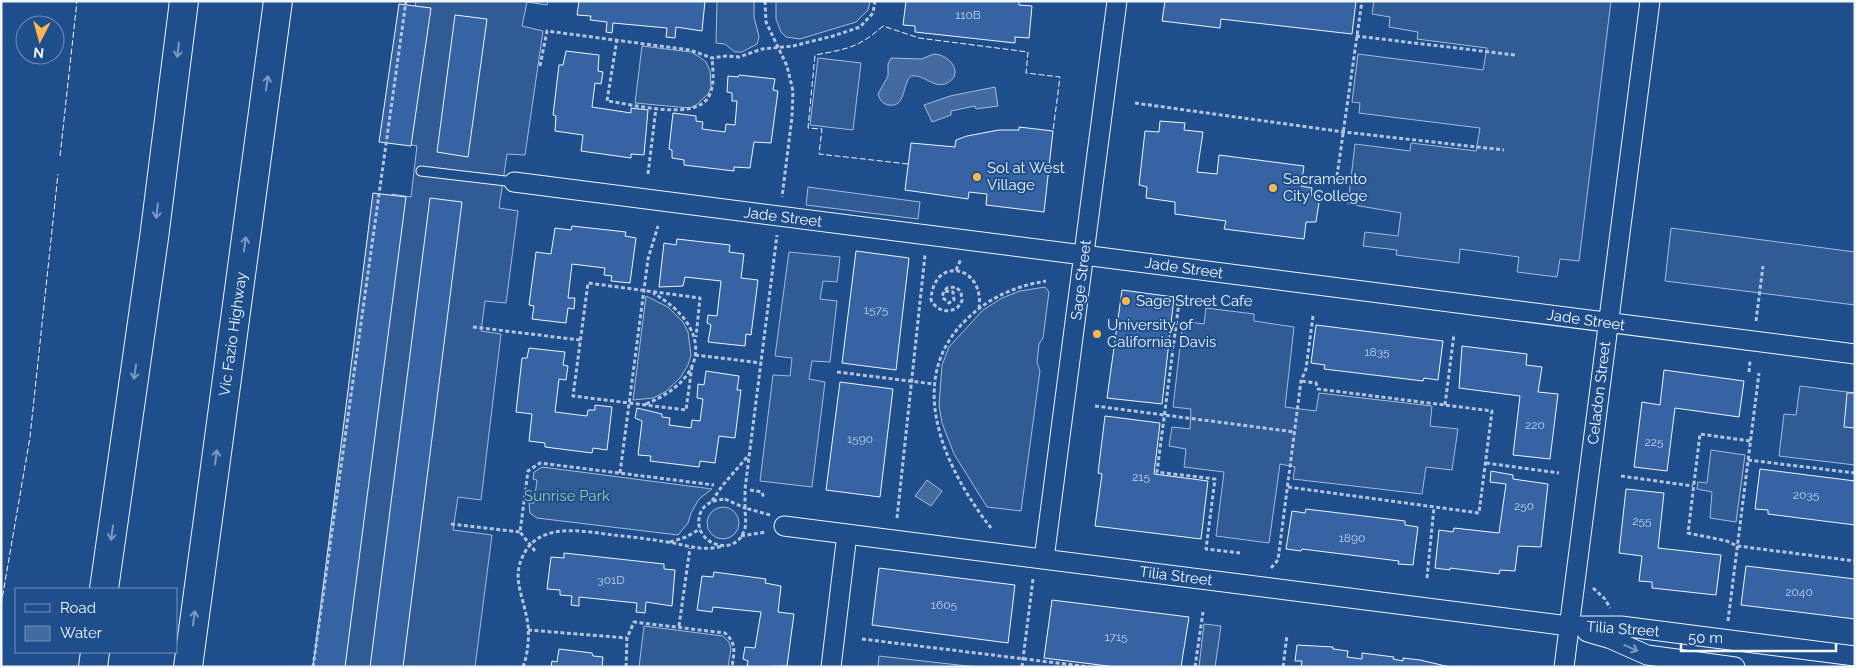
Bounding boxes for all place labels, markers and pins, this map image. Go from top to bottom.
place label: Sol at West Village [987,159,1065,194]
place label: Sacramento City College [1283,170,1368,205]
marker: Sol at West Village [971,171,983,183]
marker: Sacramento City College [1267,182,1279,194]
place label: Sage Street Cafe [1136,292,1253,310]
marker: Sage Street Cafe [1120,295,1132,307]
place label: University of California, Davis [1107,316,1216,351]
marker: University of California, Davis [1091,328,1103,340]

